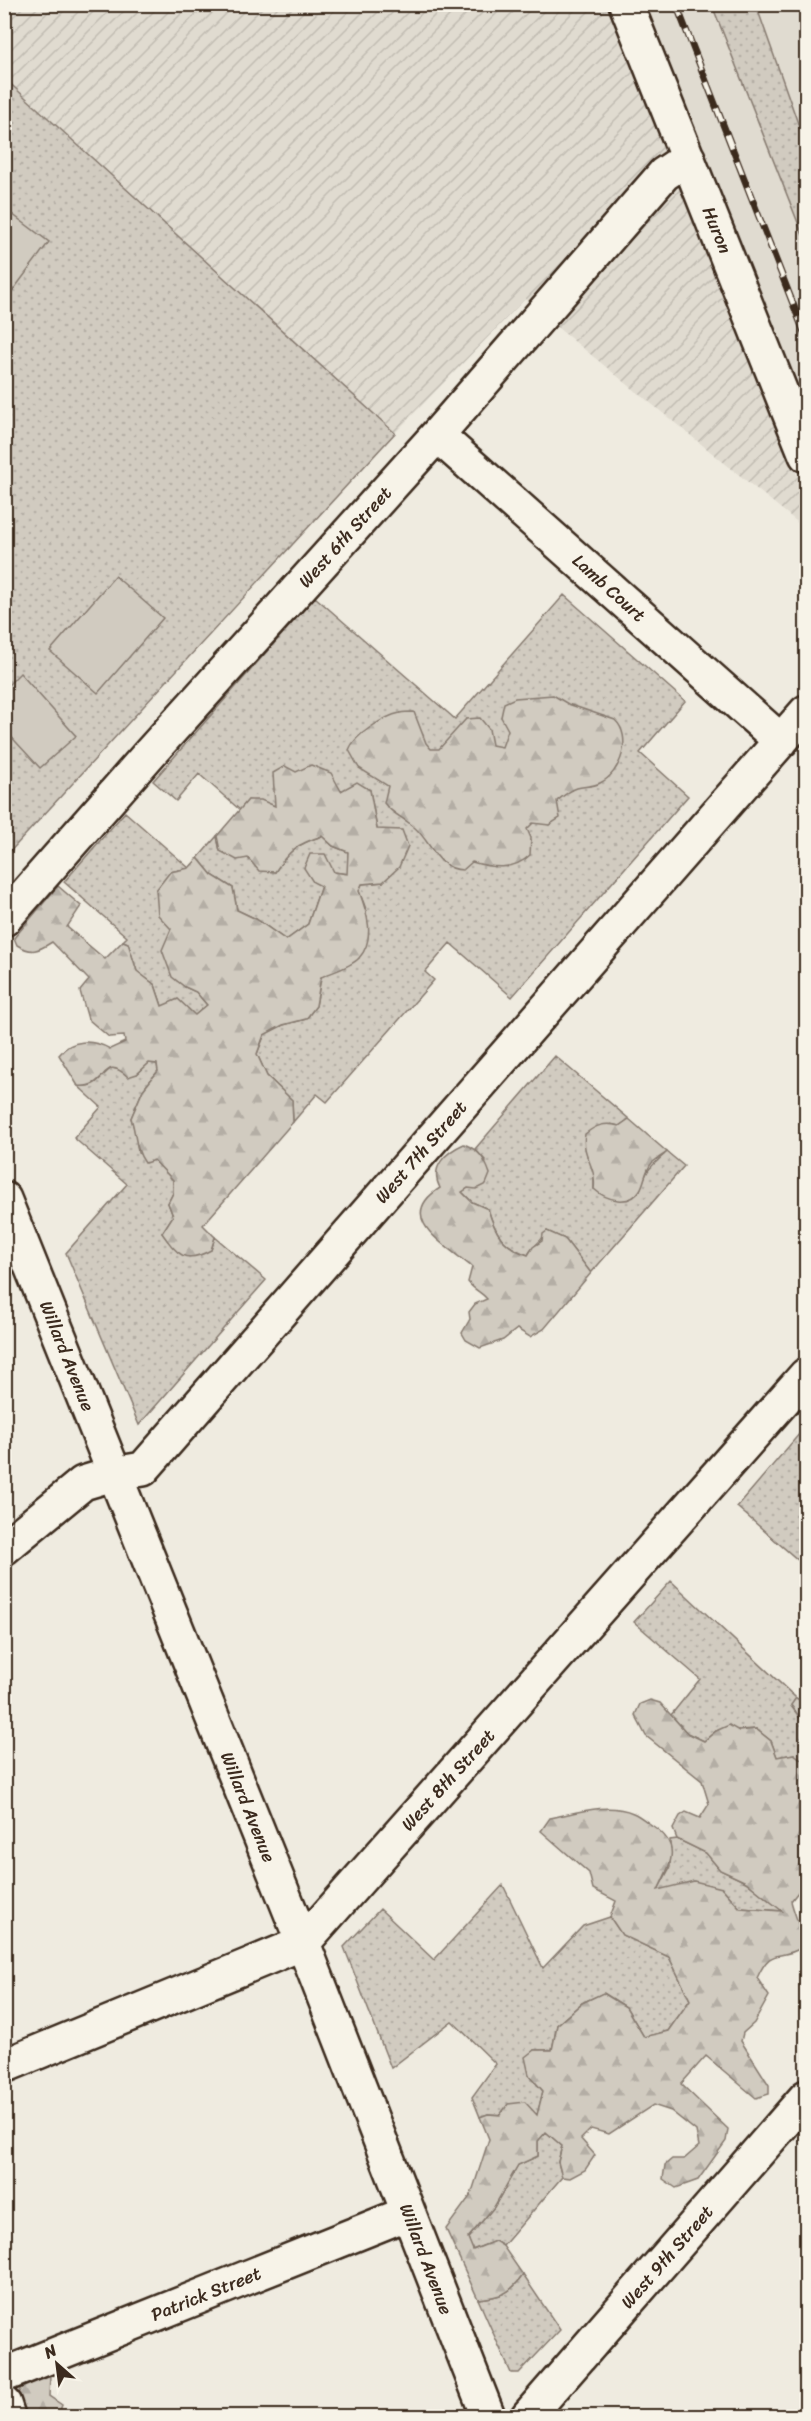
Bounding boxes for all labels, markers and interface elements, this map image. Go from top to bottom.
street label: Huron [693,201,741,259]
street label: West 6th Street [290,478,400,595]
street label: Lamb Court [565,546,654,630]
street label: West 7th Street [367,1093,475,1211]
street label: Willard Avenue [30,1296,104,1416]
street label: West 8th Street [393,1721,503,1839]
street label: Willard Avenue [211,1747,285,1867]
street label: West 9th Street [613,2198,722,2316]
street label: Willard Avenue [390,2199,462,2319]
street label: Patrick Street [146,2257,266,2331]
north arrow [27,2334,87,2394]
text: N [38,2335,63,2367]

